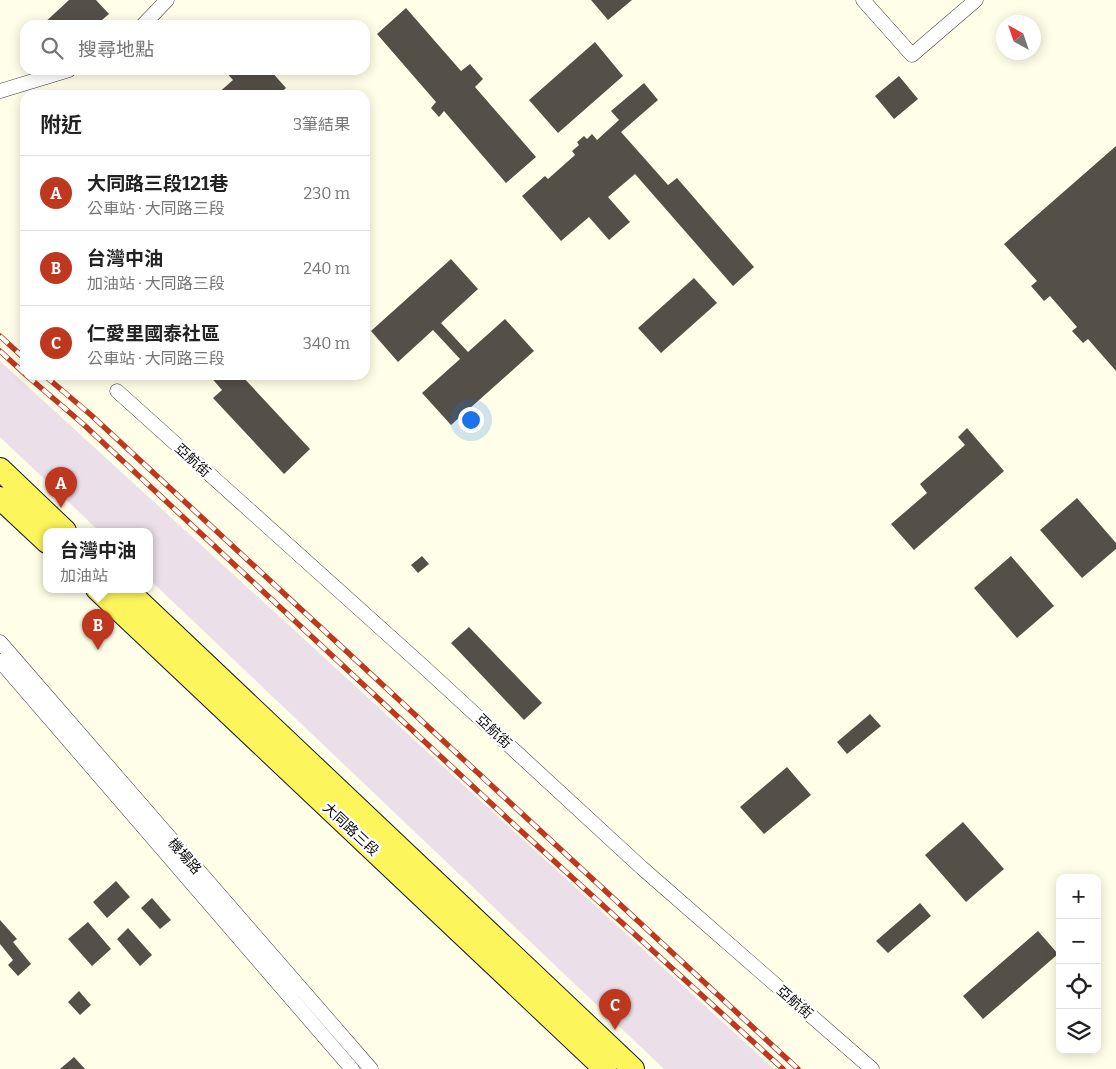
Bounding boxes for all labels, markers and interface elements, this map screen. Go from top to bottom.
north arrow [996,15,1041,60]
search box [20,20,370,75]
icon: search [38,34,66,62]
text: 搜尋地點 [78,38,154,61]
text: 附近 [40,112,82,138]
text: 3筆結果 [293,115,350,134]
text: 大同路三段121巷 [87,172,228,195]
text: A [50,184,62,203]
text: 230 m [303,184,350,203]
text: 公車站 · 大同路三段 [87,199,225,218]
text: 台灣中油 [87,247,163,270]
text: B [51,259,61,278]
text: 240 m [303,259,350,278]
text: 加油站 · 大同路三段 [87,274,225,293]
text: 仁愛里國泰社區 [87,322,220,345]
text: C [51,334,61,353]
text: 340 m [303,334,350,353]
text: 公車站 · 大同路三段 [87,349,225,368]
your location [458,407,484,433]
street label: 亞航街 [171,440,214,481]
pin: A [45,467,77,508]
popup [43,528,153,593]
text: 台灣中油 [60,539,136,562]
text: 加油站 [60,566,108,585]
pin: B [82,609,114,650]
street label: 亞航街 [473,711,515,752]
street label: 大同路三段 [319,799,382,859]
street label: 機場路 [164,835,205,878]
map controls [1056,874,1101,1054]
button: + [1056,874,1101,919]
button: − [1056,919,1101,964]
button: locate [1056,964,1101,1009]
street label: 亞航街 [773,982,816,1023]
pin: C [599,989,631,1030]
button: layers [1056,1009,1101,1054]

